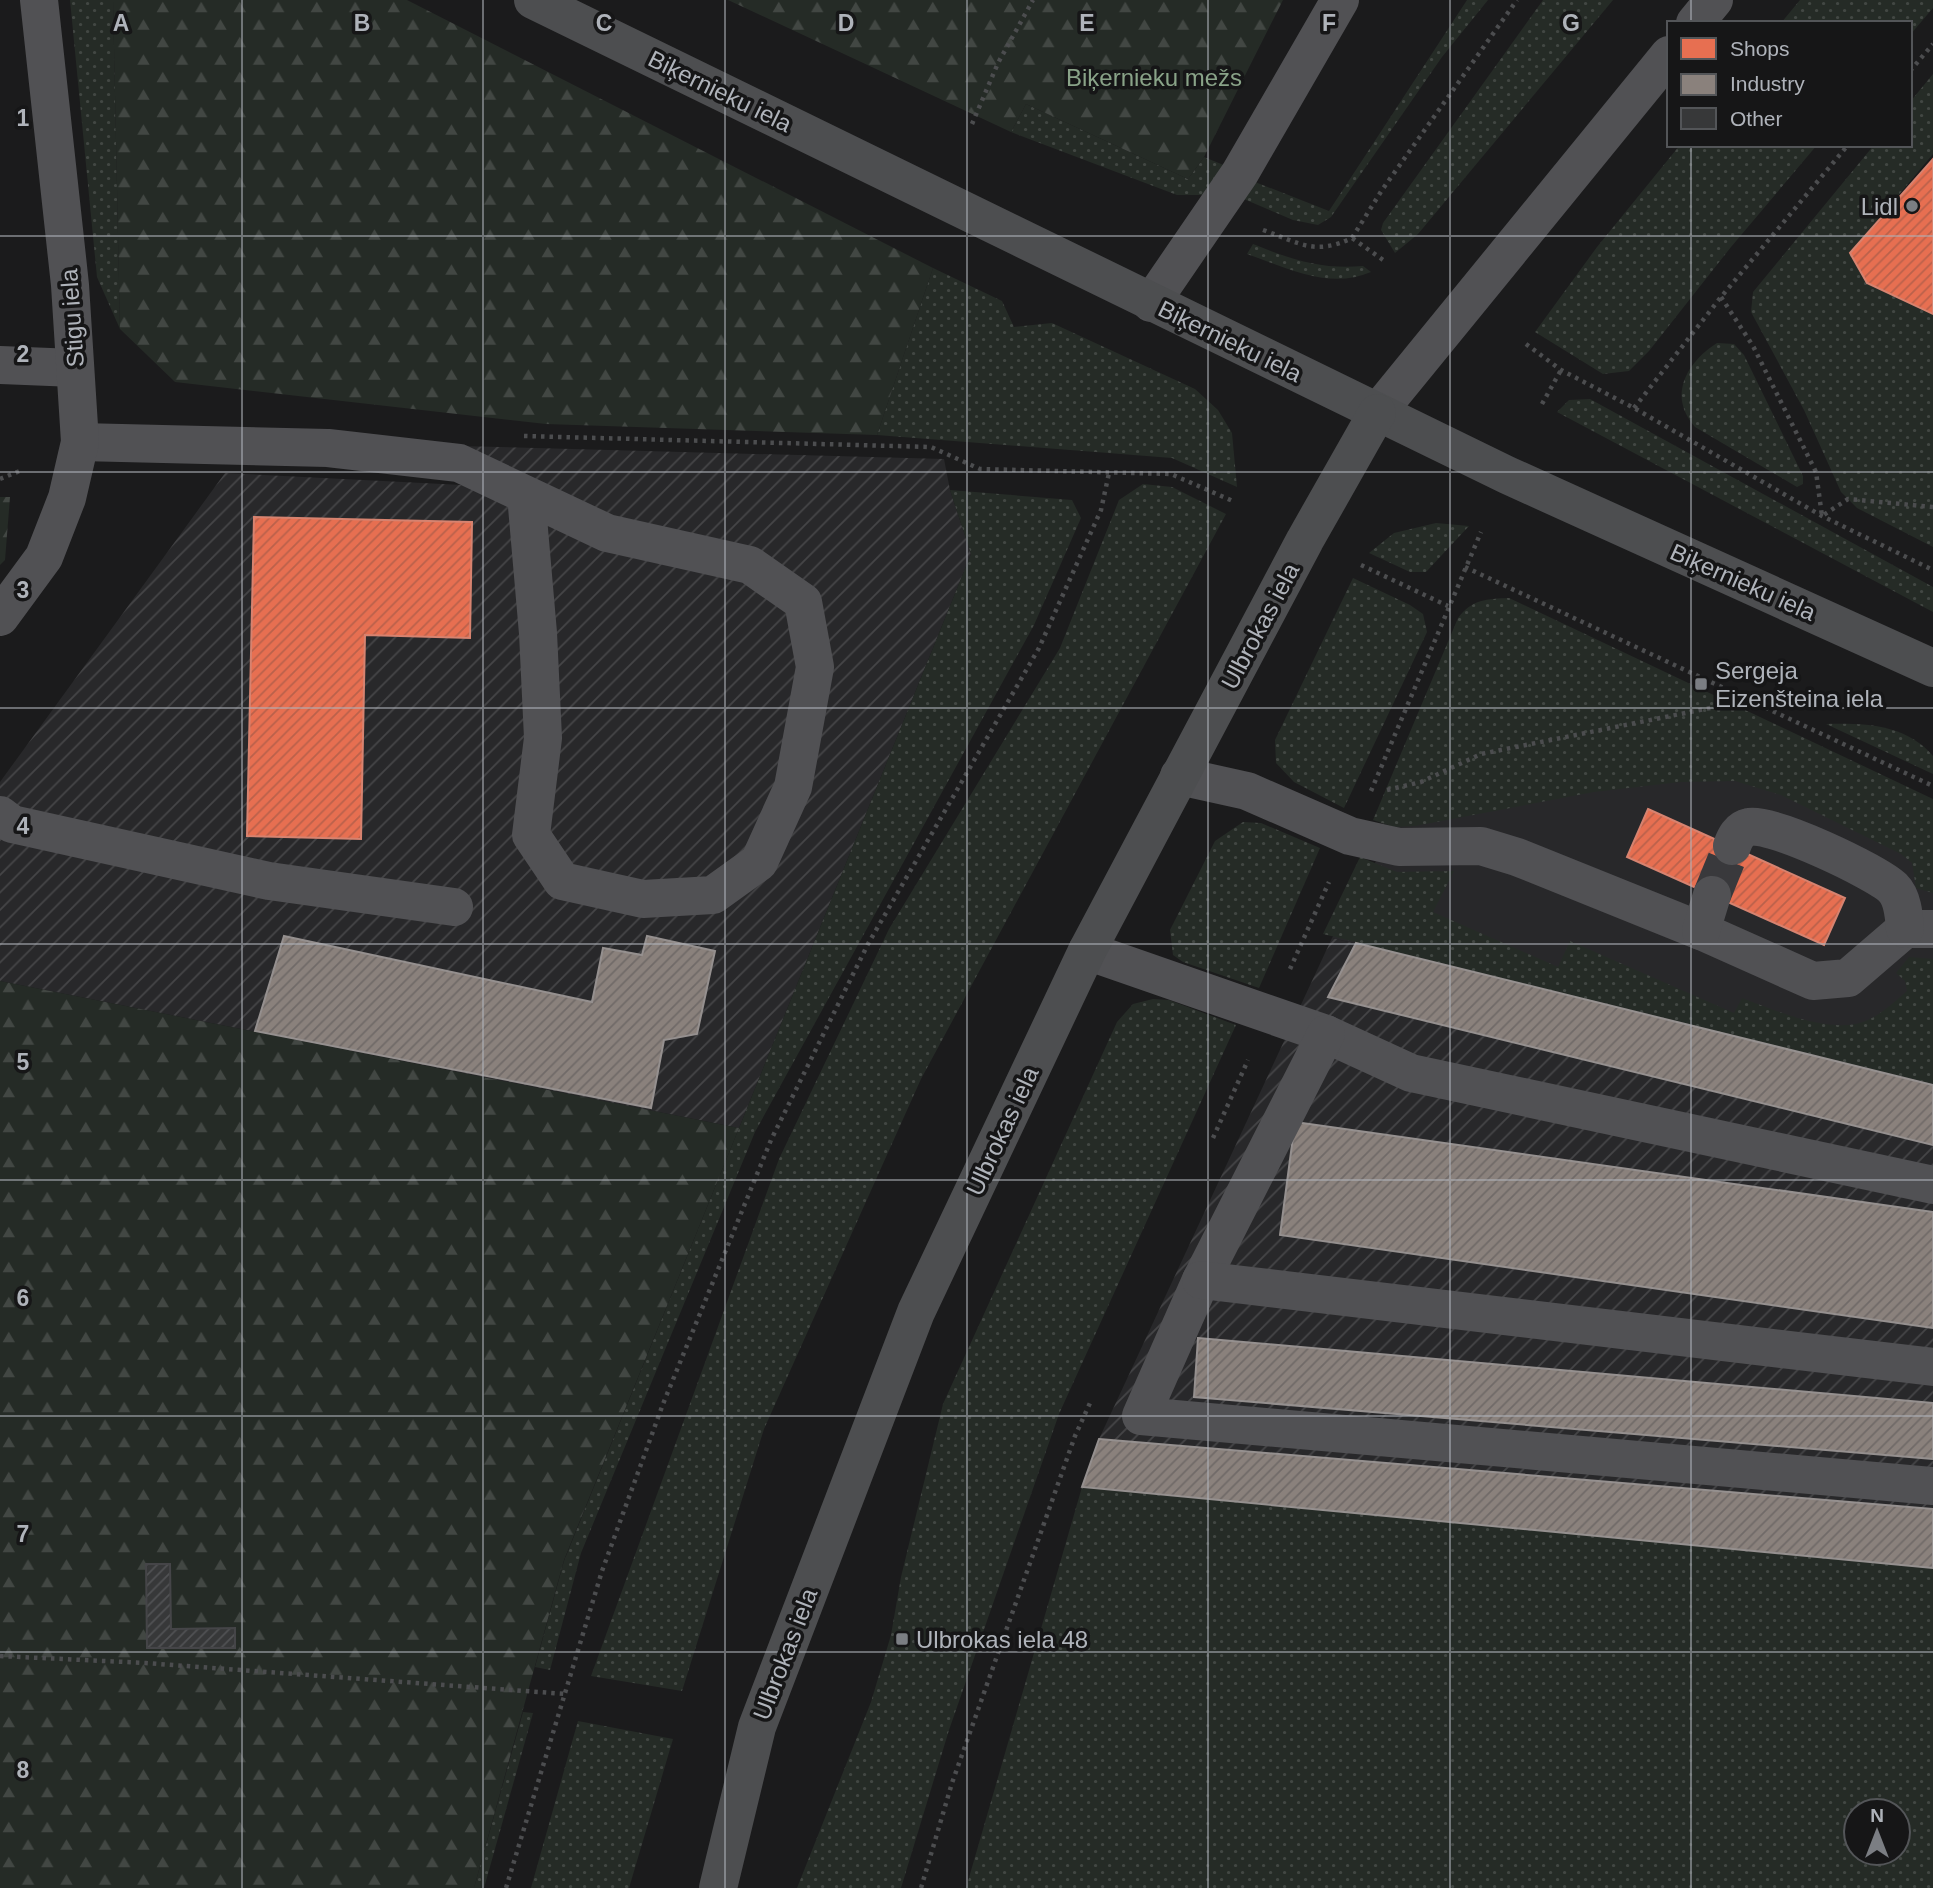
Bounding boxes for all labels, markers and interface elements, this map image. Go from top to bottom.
text: A [113,10,129,36]
text: B [354,10,370,36]
text: C [596,10,612,36]
text: D [838,10,854,36]
text: E [1079,10,1095,36]
text: F [1322,10,1336,36]
text: G [1562,10,1580,36]
legend [1667,21,1912,147]
text: Shops [1730,37,1790,60]
street label: Biķernieku iela [644,45,797,138]
park label: Biķernieku mežs [1066,64,1242,91]
text: Industry [1730,72,1805,95]
text: 1 [17,105,30,131]
text: Other [1730,107,1783,130]
place label: Lidl [1861,193,1898,220]
marker: Lidl [1904,198,1920,214]
street label: Stigu iela [55,267,89,368]
street label: Biķernieku iela [1154,295,1307,388]
text: 2 [17,341,29,367]
street label: Biķernieku iela [1666,538,1820,626]
street label: Ulbrokas iela [1216,558,1305,694]
text: 3 [17,577,29,603]
place label: Sergeja Eizenšteina iela [1715,657,1884,712]
marker: Sergeja Eizenšteina iela [1693,676,1709,692]
text: 4 [17,813,30,839]
text: 5 [17,1049,30,1075]
street label: Ulbrokas iela [960,1062,1044,1200]
text: 6 [17,1285,29,1311]
text: 7 [17,1521,29,1547]
street label: Ulbrokas iela [748,1584,823,1724]
place label: Ulbrokas iela 48 [916,1626,1088,1653]
marker: Ulbrokas iela 48 [894,1631,910,1647]
text: 8 [17,1757,30,1783]
north arrow [1842,1797,1912,1867]
text: N [1870,1805,1884,1826]

